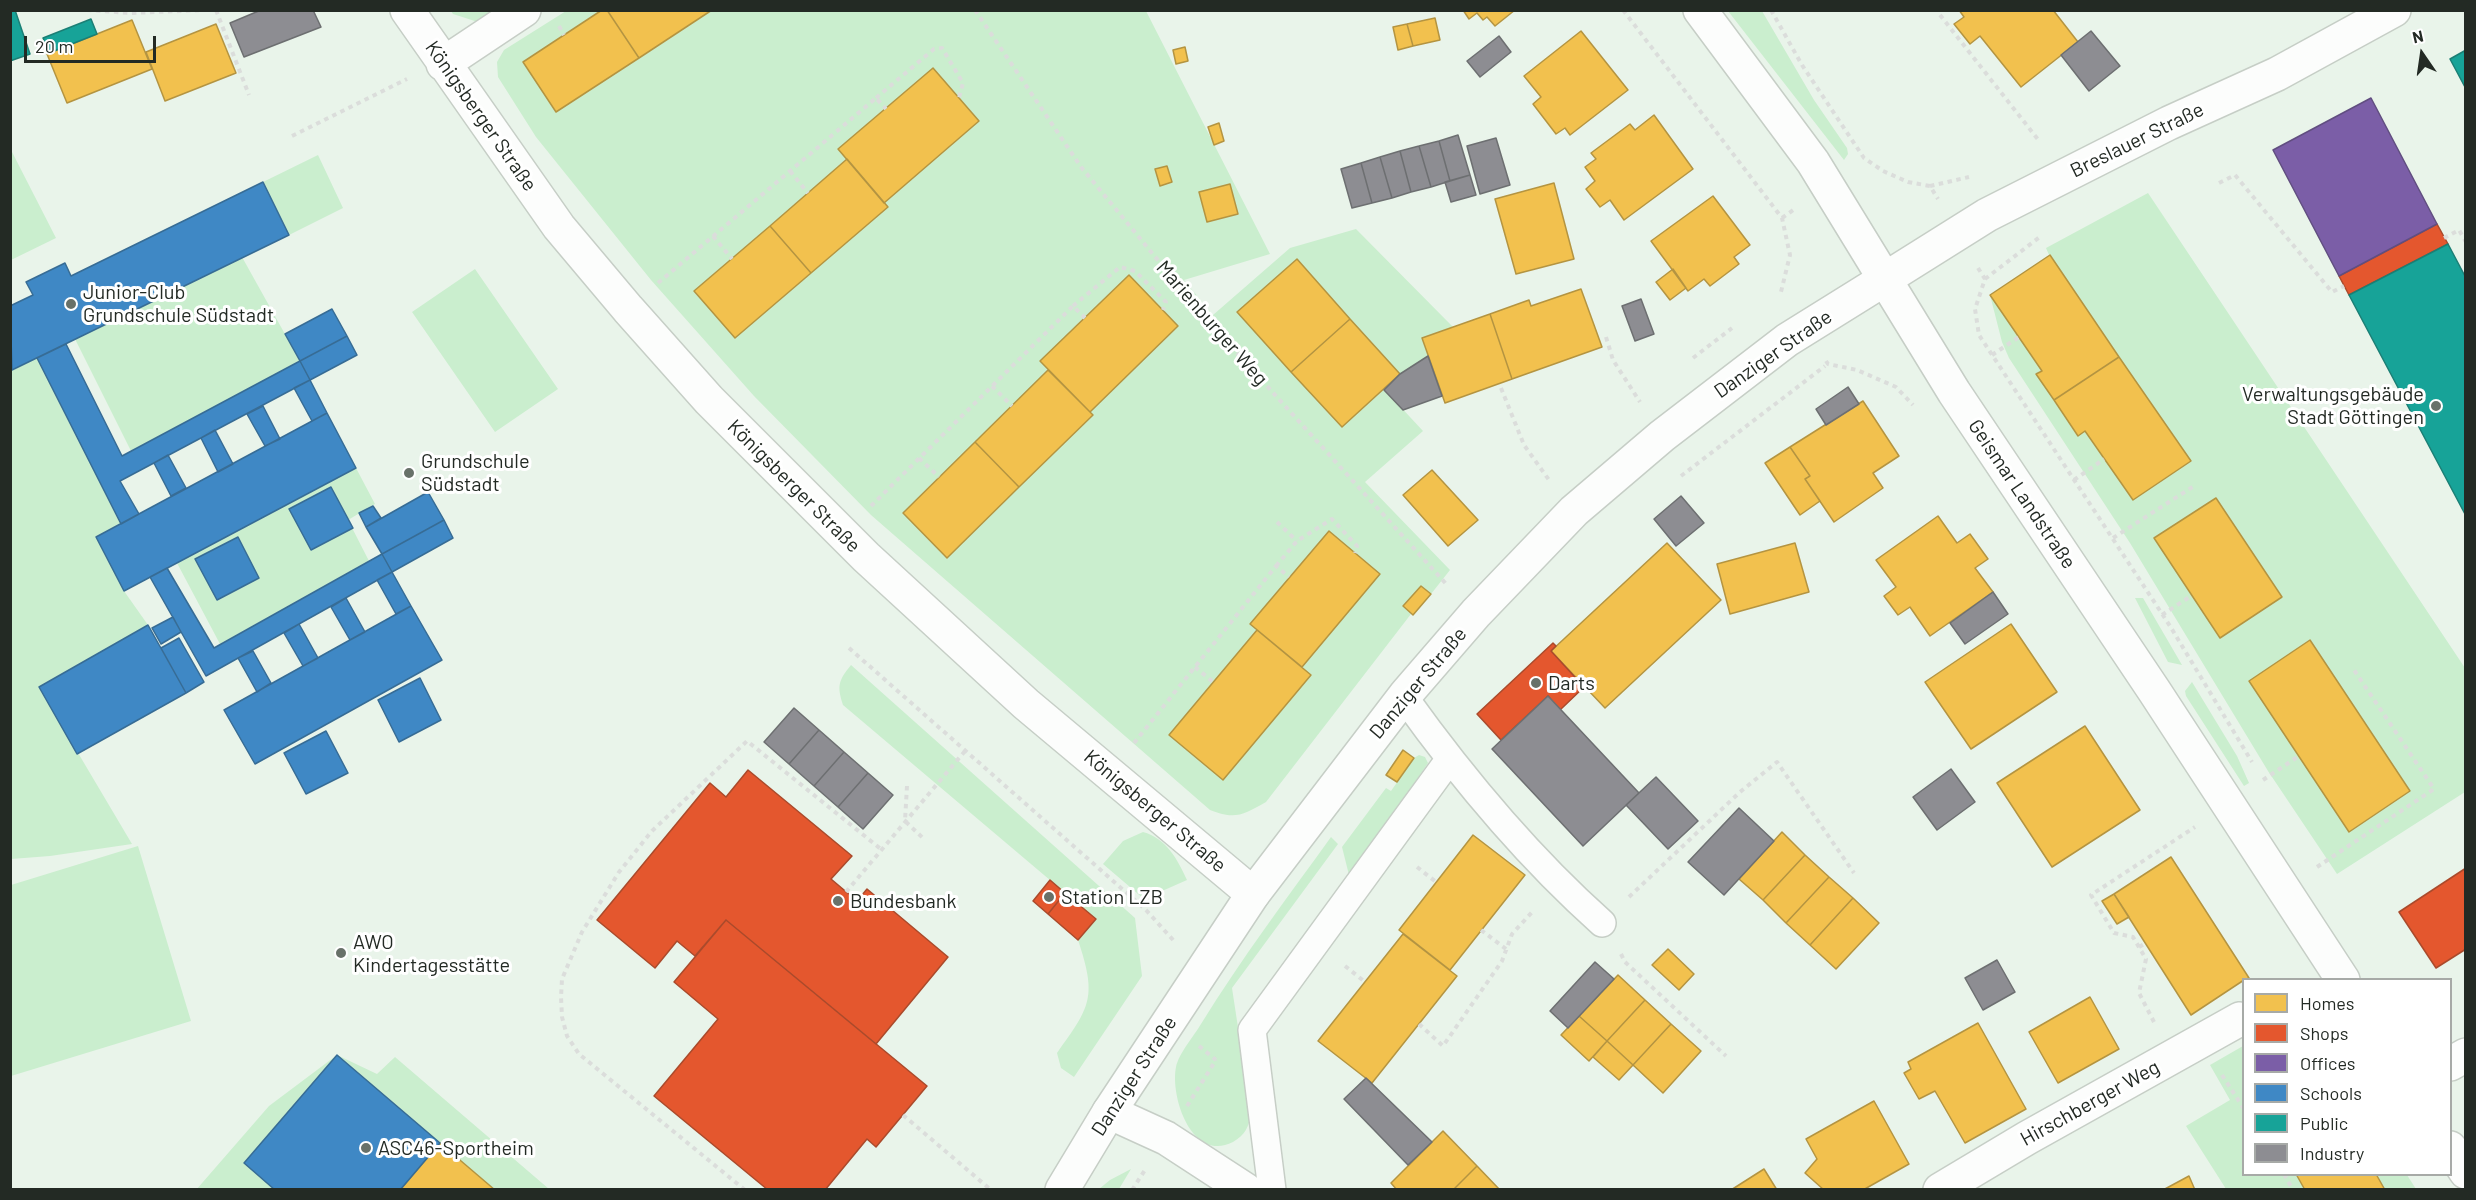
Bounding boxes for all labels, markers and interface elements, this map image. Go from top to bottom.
scale bar [27,24,159,62]
north arrow [2392,24,2452,84]
text: N [2411,26,2425,46]
text: 20 m [35,35,73,57]
street label: Königsberger Straße [420,36,542,196]
street label: Breslauer Straße [2066,97,2208,183]
street label: Marienburger Weg [1151,256,1273,390]
place label: Junior-Club Grundschule Südstadt [83,280,274,327]
marker: Junior-Club Grundschule Südstadt [64,297,78,311]
street label: Danziger Straße [1710,305,1836,403]
place label: Verwaltungsgebäude Stadt Göttingen [2242,382,2424,429]
marker: Verwaltungsgebäude Stadt Göttingen [2429,399,2443,413]
street label: Königsberger Straße [723,415,865,557]
street label: Geismar Landstraße [1963,415,2081,573]
place label: Grundschule Südstadt [421,449,530,496]
marker: Grundschule Südstadt [402,466,416,480]
street label: Danziger Straße [1364,622,1472,744]
place label: Darts [1548,671,1595,695]
marker: Darts [1529,676,1543,690]
street label: Königsberger Straße [1079,745,1231,877]
place label: Station LZB [1061,885,1163,909]
place label: Bundesbank [850,889,957,913]
marker: Station LZB [1042,890,1056,904]
marker: Bundesbank [831,894,845,908]
place label: AWO Kindertagesstätte [353,930,510,977]
marker: AWO Kindertagesstätte [334,946,348,960]
legend [2242,978,2452,1176]
text: Homes [2300,992,2354,1014]
street label: Danziger Straße [1086,1012,1182,1140]
text: Shops [2300,1022,2349,1044]
text: Offices [2300,1052,2356,1074]
street label: Hirschberger Weg [2016,1055,2164,1151]
text: Schools [2300,1082,2362,1104]
text: Public [2300,1112,2348,1134]
place label: ASC46-Sportheim [378,1136,534,1160]
marker: ASC46-Sportheim [359,1141,373,1155]
text: Industry [2300,1142,2364,1164]

